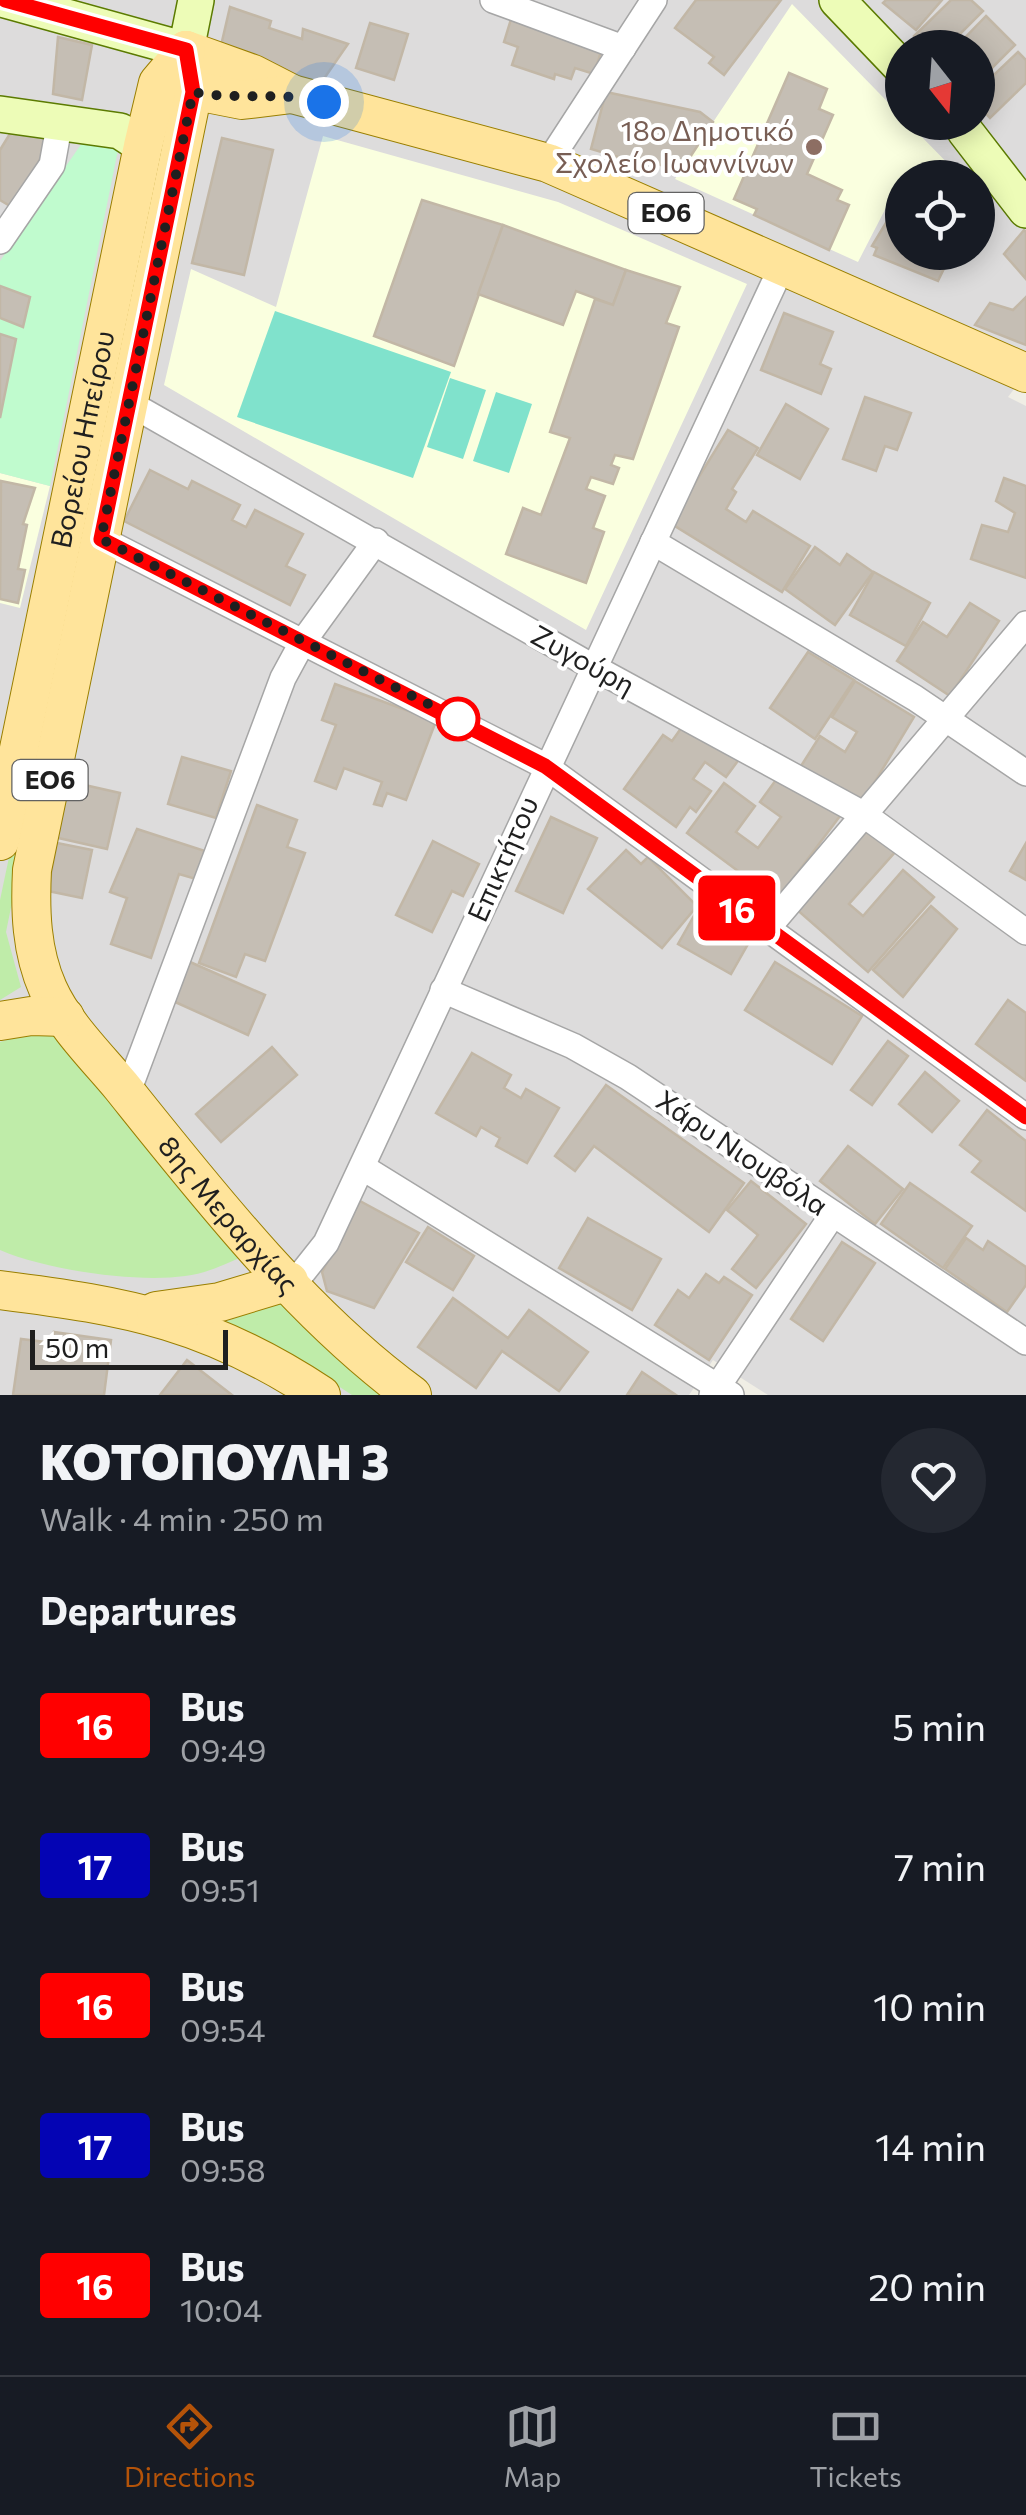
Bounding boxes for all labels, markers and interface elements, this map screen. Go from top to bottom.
north arrow [885,30,995,140]
map controls [885,30,995,270]
your location [299,77,349,127]
place label: 18ο Δημοτικό Σχολείο Ιωαννίνων [555,113,794,179]
marker: 18ο Δημοτικό Σχολείο Ιωαννίνων [803,136,825,158]
button: locate [885,160,995,270]
road number: ΕΟ6 [628,193,704,233]
street label: Βορείου Ηπείρου [43,327,121,551]
street label: Ζυγούρη [526,617,641,701]
unlabelled marker [437,698,479,740]
road number: ΕΟ6 [12,760,88,800]
street label: Επικτήτου [459,791,545,926]
line badge: 16 [692,876,782,940]
text: 16 [718,887,756,930]
street label: Χάρυ Νιουβόλα [650,1082,835,1222]
street label: 8ης Μεραρχίας [152,1129,306,1300]
scale bar [30,1325,228,1370]
text: 50 m [45,1330,109,1364]
button: heart [881,1428,986,1533]
text: ΚΟΤΟΠΟΥΛΗ 3 [40,1431,389,1490]
text: Walk · 4 min · 250 m [40,1498,324,1538]
text: Departures [40,1586,237,1633]
text: Bus [180,1682,245,1729]
text: 5 min [892,1702,986,1749]
text: 16 [76,1704,114,1747]
text: 09:49 [180,1729,266,1769]
text: Bus [180,1822,245,1869]
text: 7 min [894,1842,986,1889]
text: 17 [77,1844,113,1887]
text: 09:51 [180,1869,260,1909]
text: Bus [180,1962,245,2009]
text: 10 min [873,1982,986,2029]
text: 16 [76,1984,114,2027]
text: 09:54 [180,2009,265,2049]
text: Bus [180,2102,245,2149]
text: 14 min [875,2122,986,2169]
text: 17 [77,2124,113,2167]
text: 09:58 [180,2149,266,2189]
text: Bus [180,2242,245,2289]
text: 20 min [868,2262,986,2309]
text: 16 [76,2264,114,2307]
text: 10:04 [180,2289,262,2329]
tab: Directions [124,2399,255,2493]
tab: Map [504,2399,561,2493]
tab: Tickets [810,2399,902,2493]

